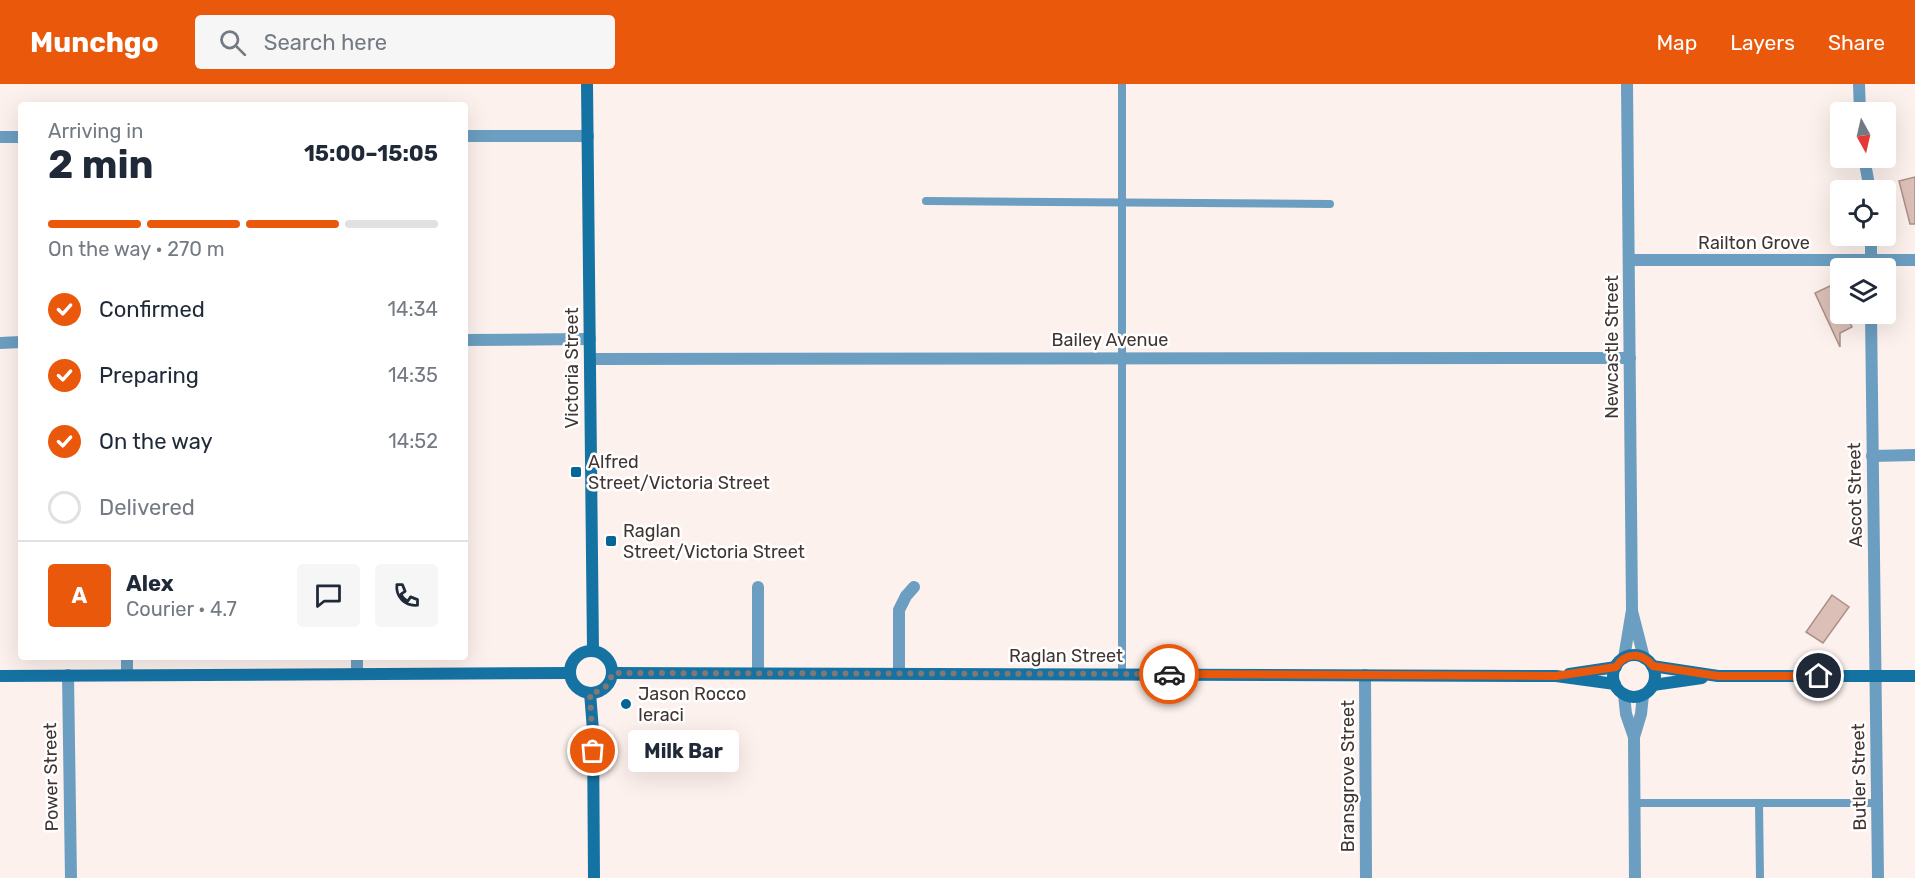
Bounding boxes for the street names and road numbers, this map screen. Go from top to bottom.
street label: Railton Grove [1698,232,1810,254]
street label: Newcastle Street [1601,275,1623,419]
street label: Victoria Street [561,308,583,428]
street label: Bailey Avenue [1052,329,1168,351]
street label: Ascot Street [1843,442,1867,548]
street label: Raglan Street [1009,645,1123,667]
street label: Bransgrove Street [1337,700,1359,852]
street label: Power Street [39,722,63,832]
street label: Butler Street [1847,723,1871,831]

